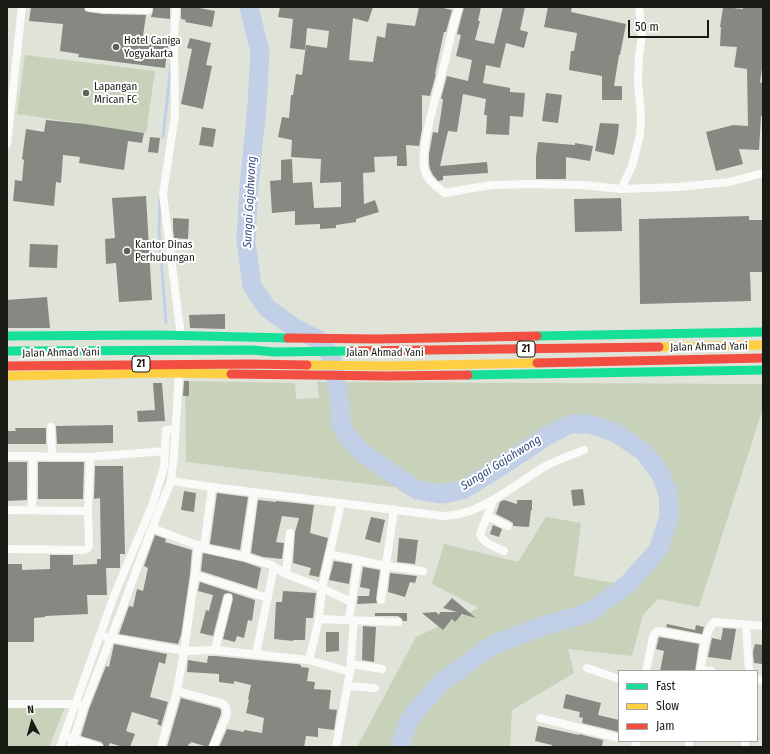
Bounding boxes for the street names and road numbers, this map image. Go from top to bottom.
street label: Jalan Ahmad Yani [670,340,748,354]
road number: 21 [517,341,535,357]
street label: Jalan Ahmad Yani [22,346,100,360]
street label: Jalan Ahmad Yani [346,346,424,360]
road number: 21 [132,356,150,372]

